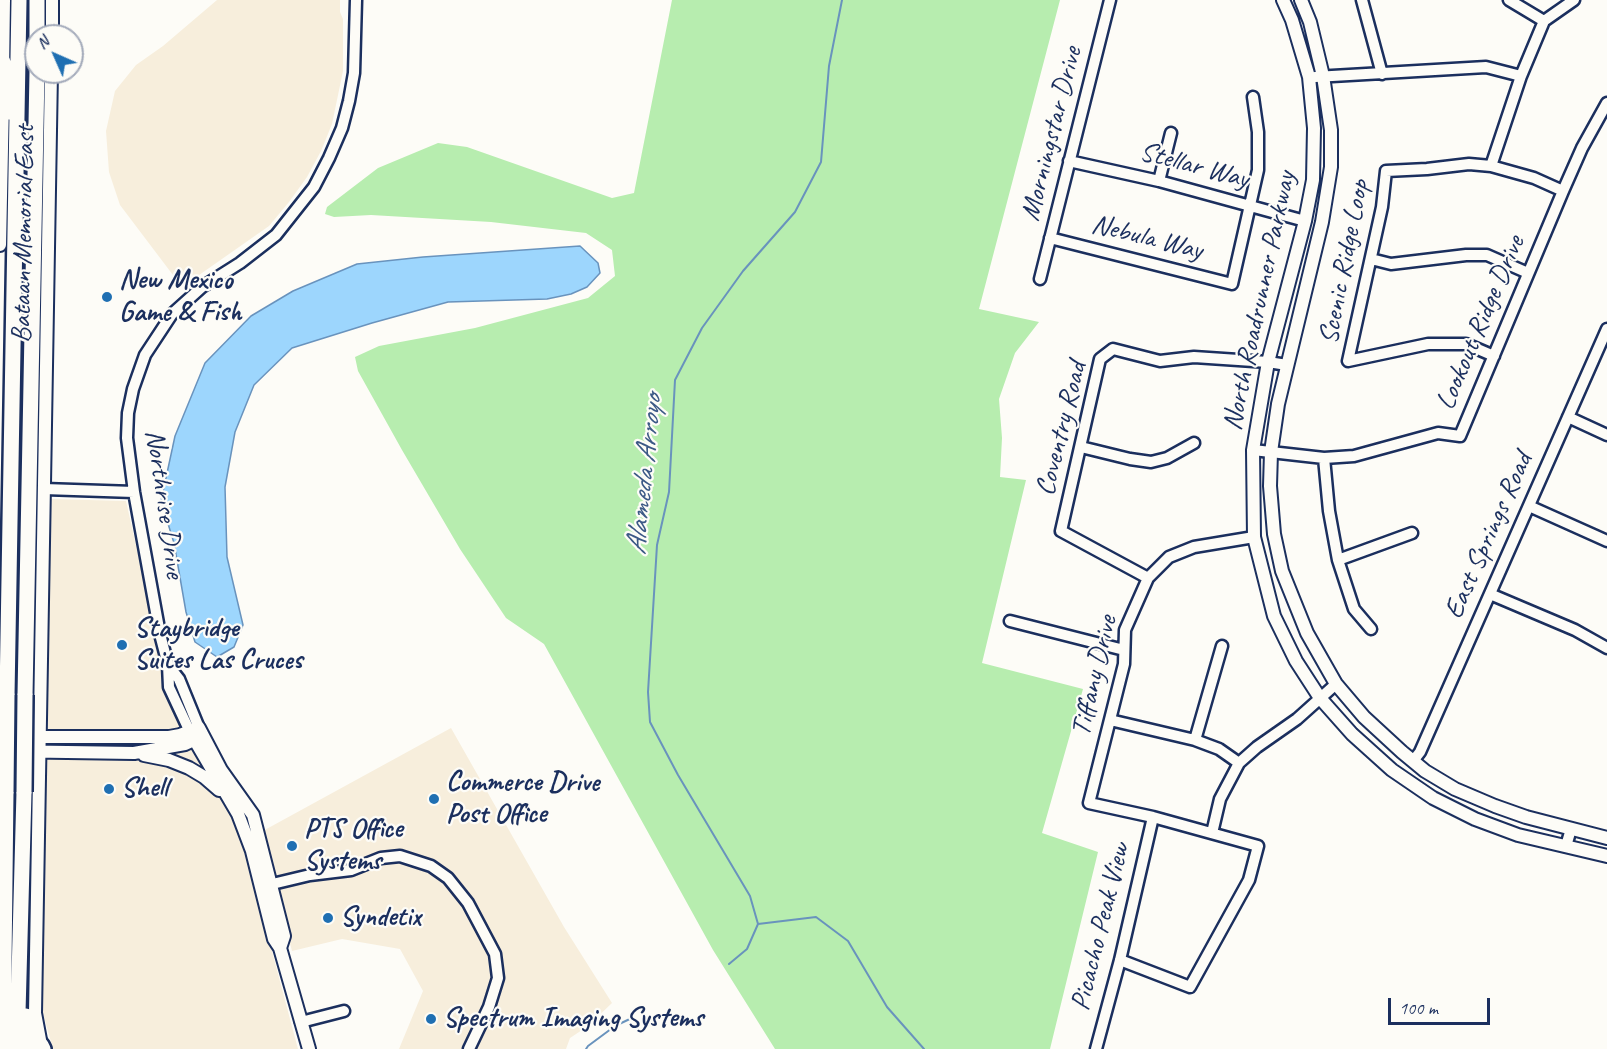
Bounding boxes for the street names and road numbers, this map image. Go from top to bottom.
street label: Morningstar Drive [1014,44,1090,224]
street label: Bataan Memorial East [5,125,43,343]
street label: Stellar Way [1136,135,1252,197]
street label: North Roadrunner Parkway [1216,169,1304,433]
street label: Scenic Ridge Loop [1313,177,1377,347]
street label: Nebula Way [1088,208,1206,268]
street label: Lookout Ridge Drive [1429,231,1533,415]
street label: Coventry Road [1029,359,1095,499]
street label: Northrise Drive [137,428,191,580]
street label: East Springs Road [1437,448,1541,624]
street label: Tiffany Drive [1065,613,1125,739]
street label: Picacho Peak View [1064,840,1138,1014]

